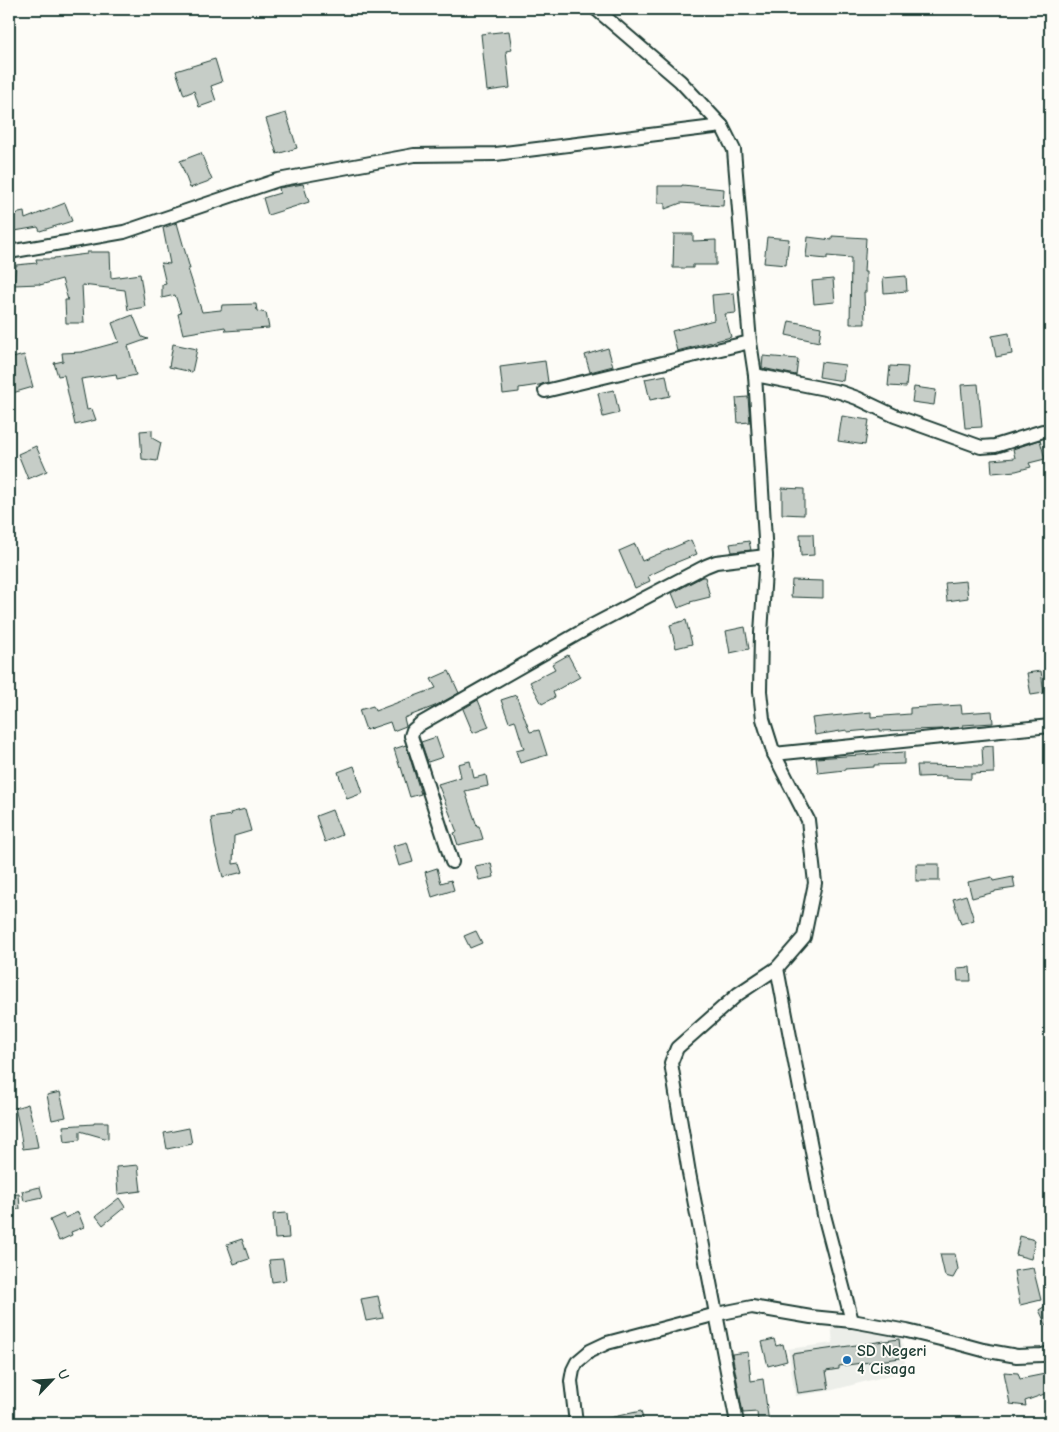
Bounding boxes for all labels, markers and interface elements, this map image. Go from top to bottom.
place label: SD Negeri 4 Cisaga [857,1342,927,1378]
north arrow [28,1354,78,1404]
marker: SD Negeri 4 Cisaga [841,1354,853,1366]
text: U [54,1367,73,1383]

